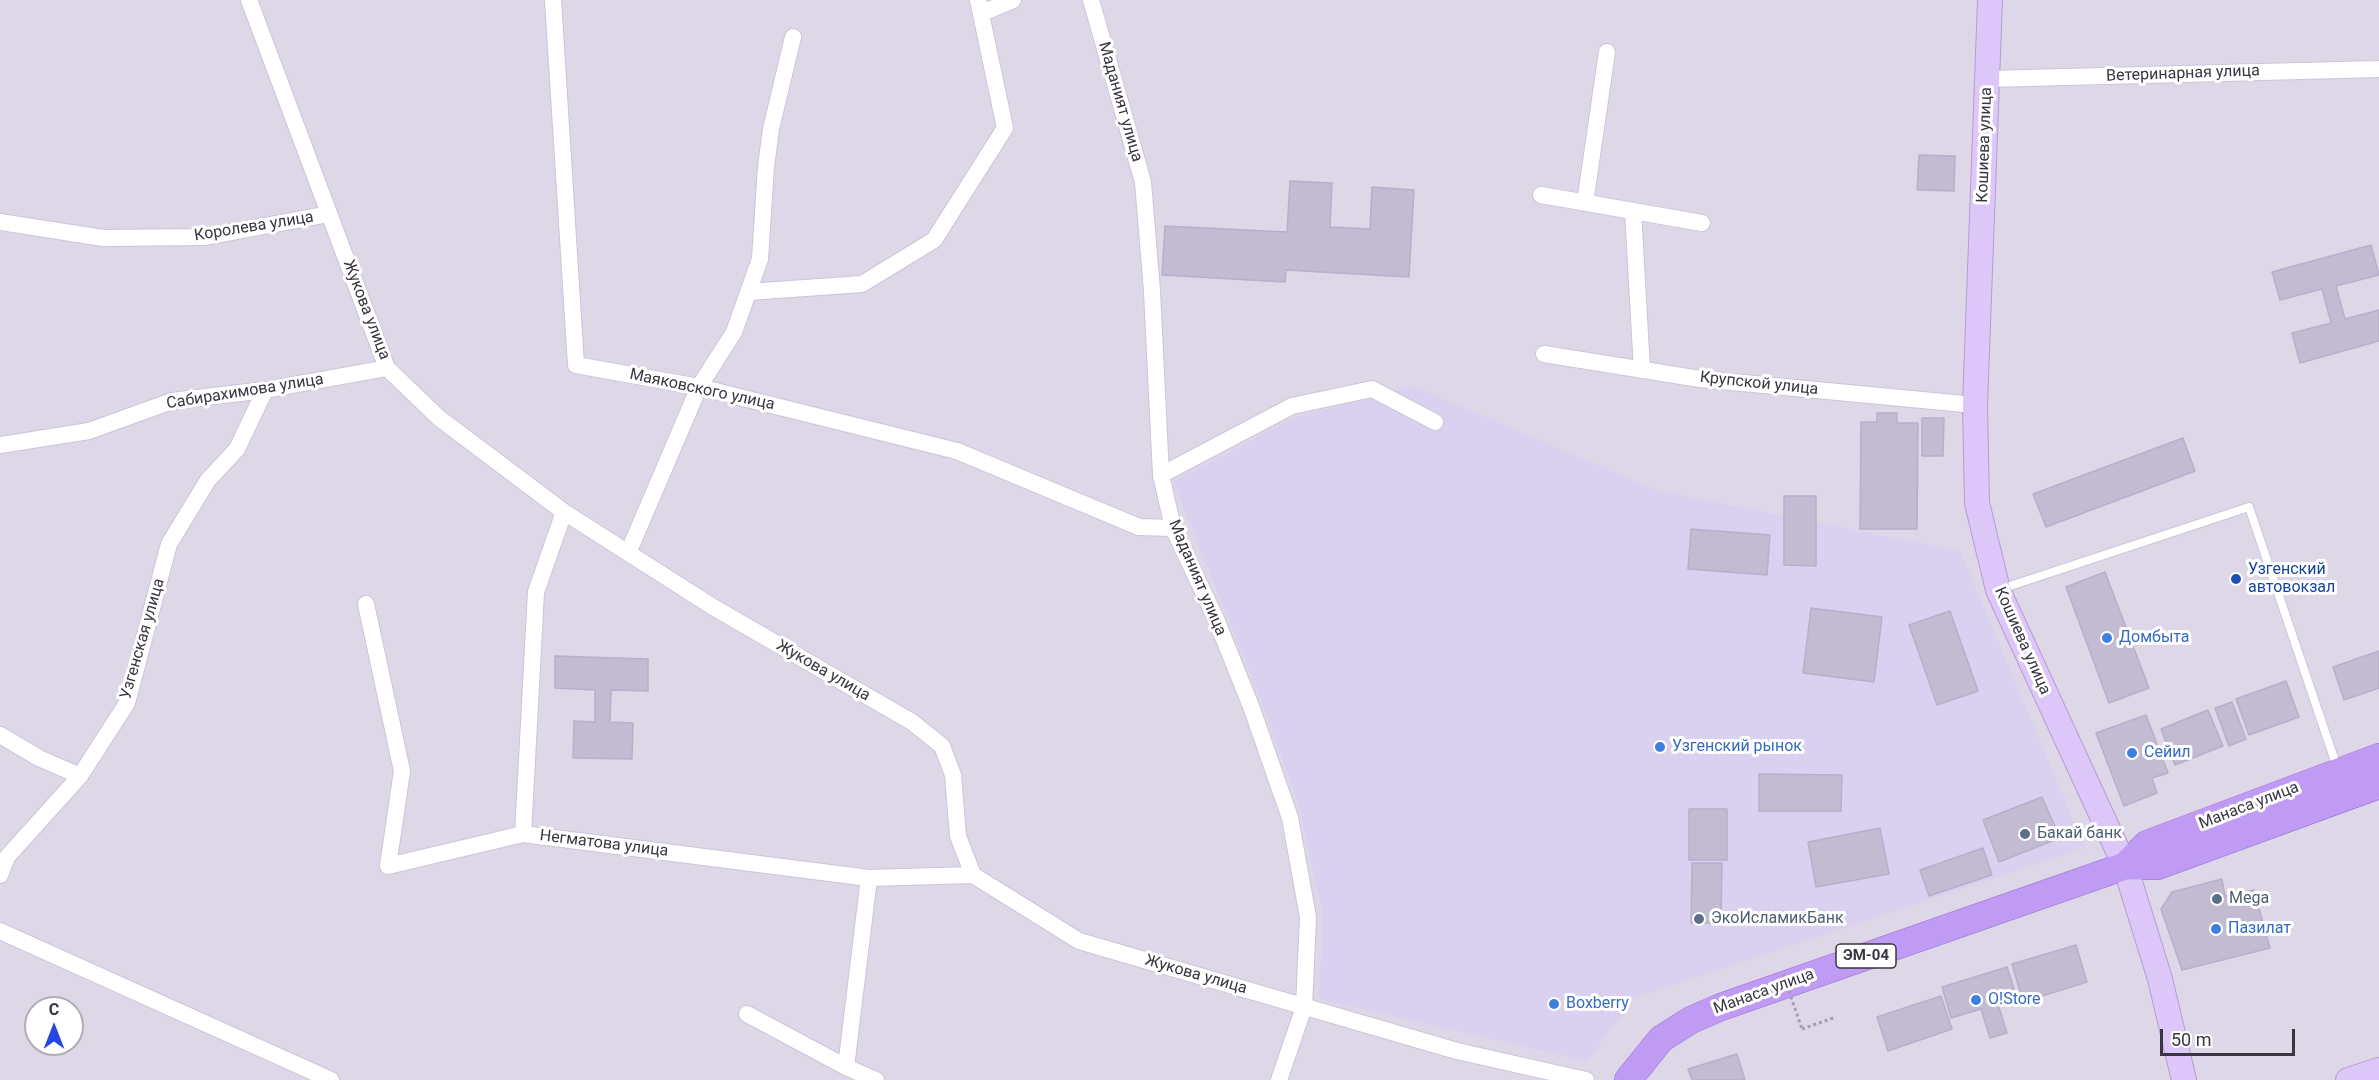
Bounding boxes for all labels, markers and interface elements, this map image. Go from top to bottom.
street label: Маданият улица [1094,40,1146,164]
street label: Ветеринарная улица [2106,62,2260,86]
street label: Кошиева улица [1973,87,1997,203]
street label: Королева улица [193,208,315,246]
street label: Жукова улица [338,257,394,363]
street label: Маяковского улица [628,365,776,415]
street label: Крупской улица [1699,368,1819,400]
street label: Сабирахимова улица [165,370,325,414]
street label: Маданият улица [1164,517,1230,639]
place label: Узгенский автовокзал [2248,560,2335,598]
marker: Узгенский автовокзал [2229,572,2243,586]
street label: Узгенская улица [117,577,169,701]
street label: Кошиева улица [1990,584,2054,698]
place label: Домбыта [2119,628,2190,648]
marker: Домбыта [2100,631,2114,645]
street label: Жукова улица [773,636,873,706]
place label: Узгенский рынок [1672,737,1802,757]
marker: Узгенский рынок [1653,740,1667,754]
place label: Сейил [2144,743,2191,763]
marker: Сейил [2125,746,2139,760]
street label: Манаса улица [2196,778,2302,834]
place label: Бакай банк [2037,824,2122,844]
street label: Негматова улица [539,827,669,861]
marker: Бакай банк [2018,827,2032,841]
place label: Mega [2229,889,2269,909]
marker: Mega [2210,892,2224,906]
place label: ЭкоИсламикБанк [1711,909,1844,929]
marker: ЭкоИсламикБанк [1692,912,1706,926]
place label: Пазилат [2228,919,2291,939]
marker: Пазилат [2209,922,2223,936]
road number: ЭМ-04 [1836,944,1896,968]
street label: Жукова улица [1143,951,1249,999]
street label: Манаса улица [1711,965,1817,1019]
place label: O!Store [1988,990,2041,1010]
marker: O!Store [1969,993,1983,1007]
place label: Boxberry [1566,994,1629,1014]
north arrow [24,996,84,1056]
marker: Boxberry [1547,997,1561,1011]
text: С [49,1000,59,1019]
scale bar [2163,1017,2298,1055]
text: 50 m [2171,1029,2211,1050]

